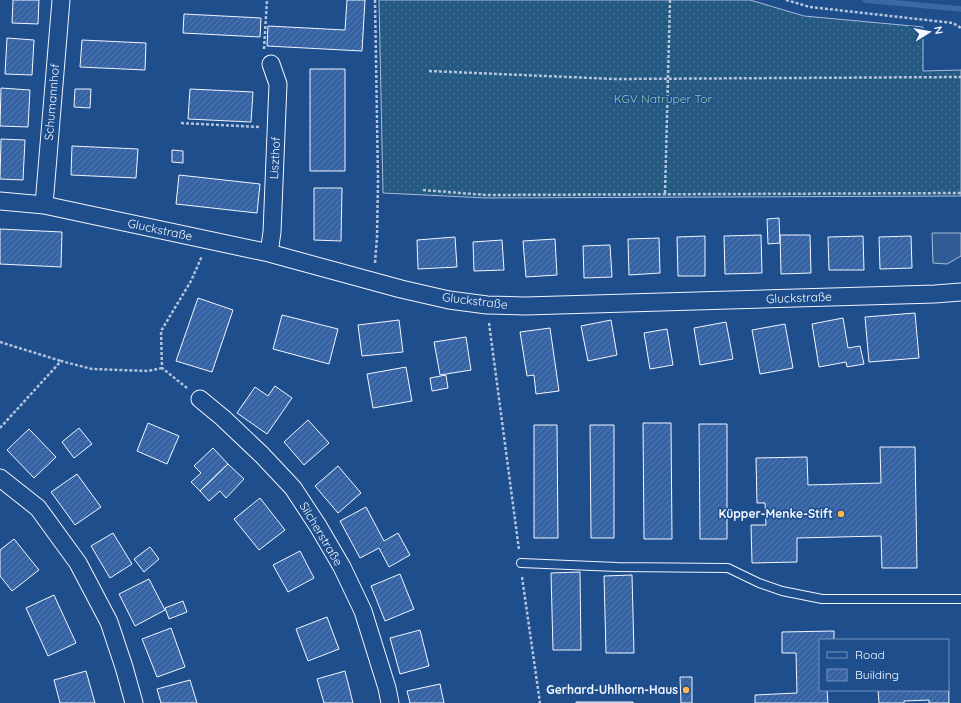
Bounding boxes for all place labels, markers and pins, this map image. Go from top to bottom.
place label: Küpper-Menke-Stift [719,506,833,521]
marker: Küpper-Menke-Stift [836,509,846,519]
place label: Gerhard-Uhlhorn-Haus [546,682,678,697]
marker: Gerhard-Uhlhorn-Haus [681,685,691,695]

